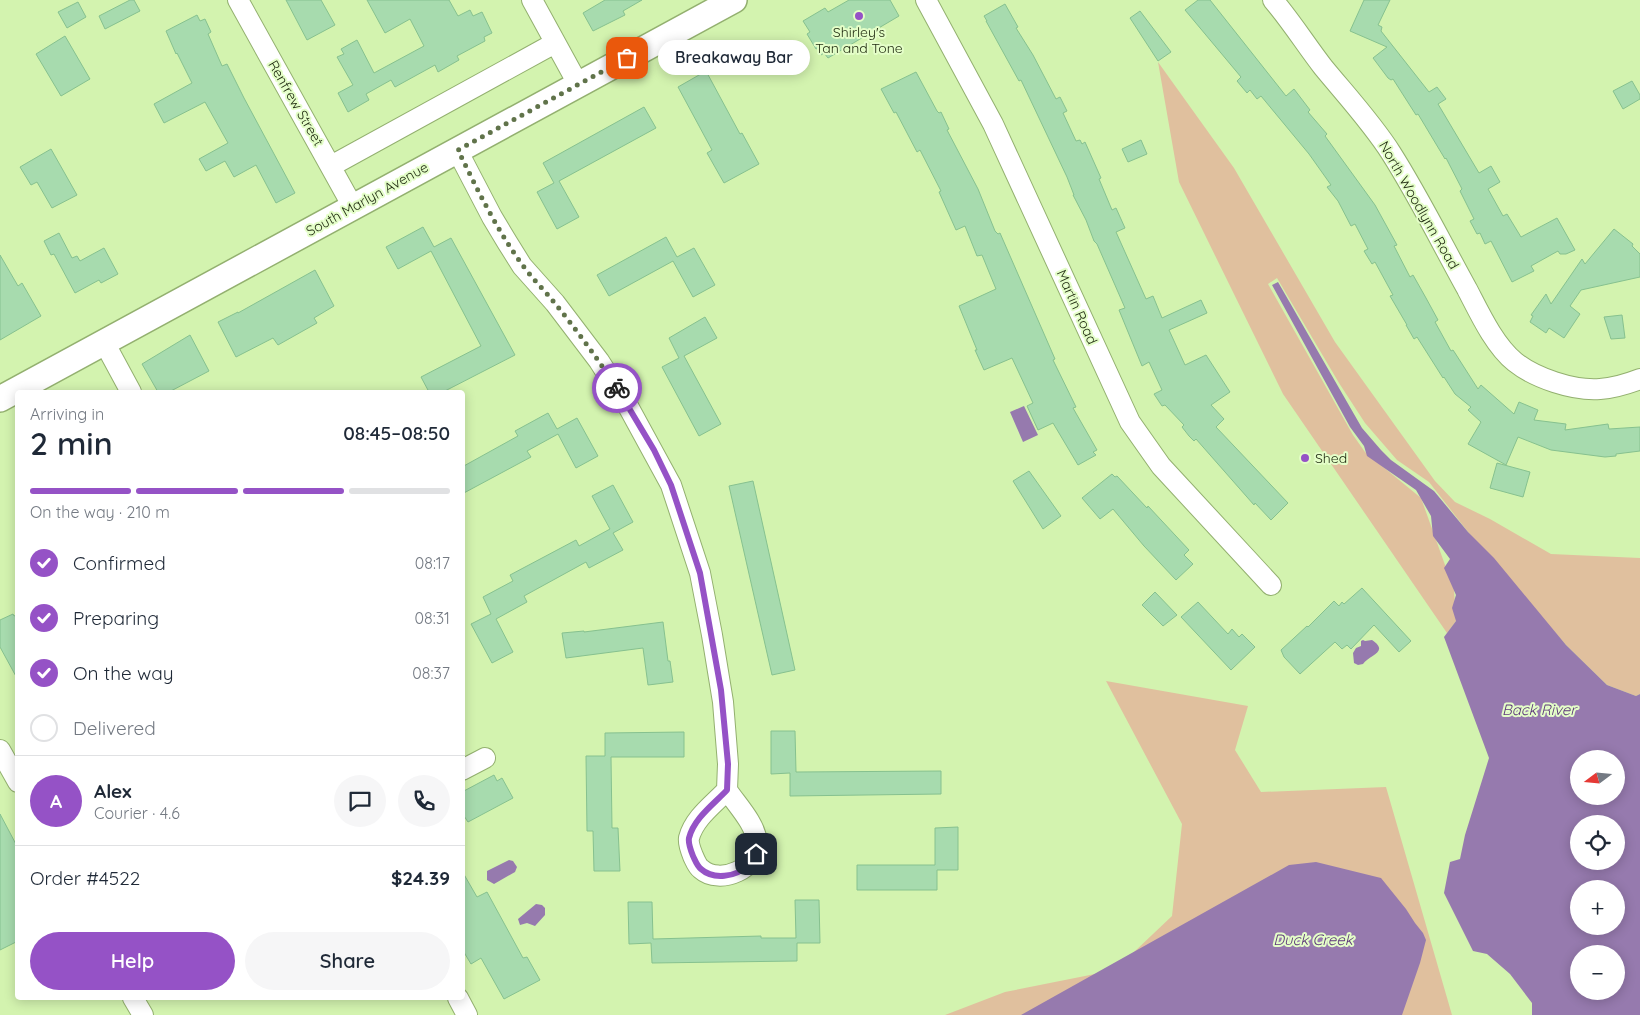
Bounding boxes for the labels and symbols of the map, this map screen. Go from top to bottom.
marker: Shirley's Tan and Tone [853,10,865,22]
place label: Shirley's Tan and Tone [815,23,903,57]
pin [606,37,648,79]
callout: Breakaway Bar [657,40,810,76]
street label: Renfrew Street [264,57,328,149]
street label: North Woodlynn Road [1375,138,1463,272]
street label: South Marlyn Avenue [303,158,431,240]
street label: Martin Road [1053,267,1101,347]
courier [592,363,642,413]
place label: Shed [1315,449,1347,467]
marker: Shed [1299,452,1311,464]
water label: Back River [1502,700,1578,719]
north arrow [1570,750,1625,805]
pin [735,833,777,875]
water label: Duck Creek [1273,930,1355,949]

